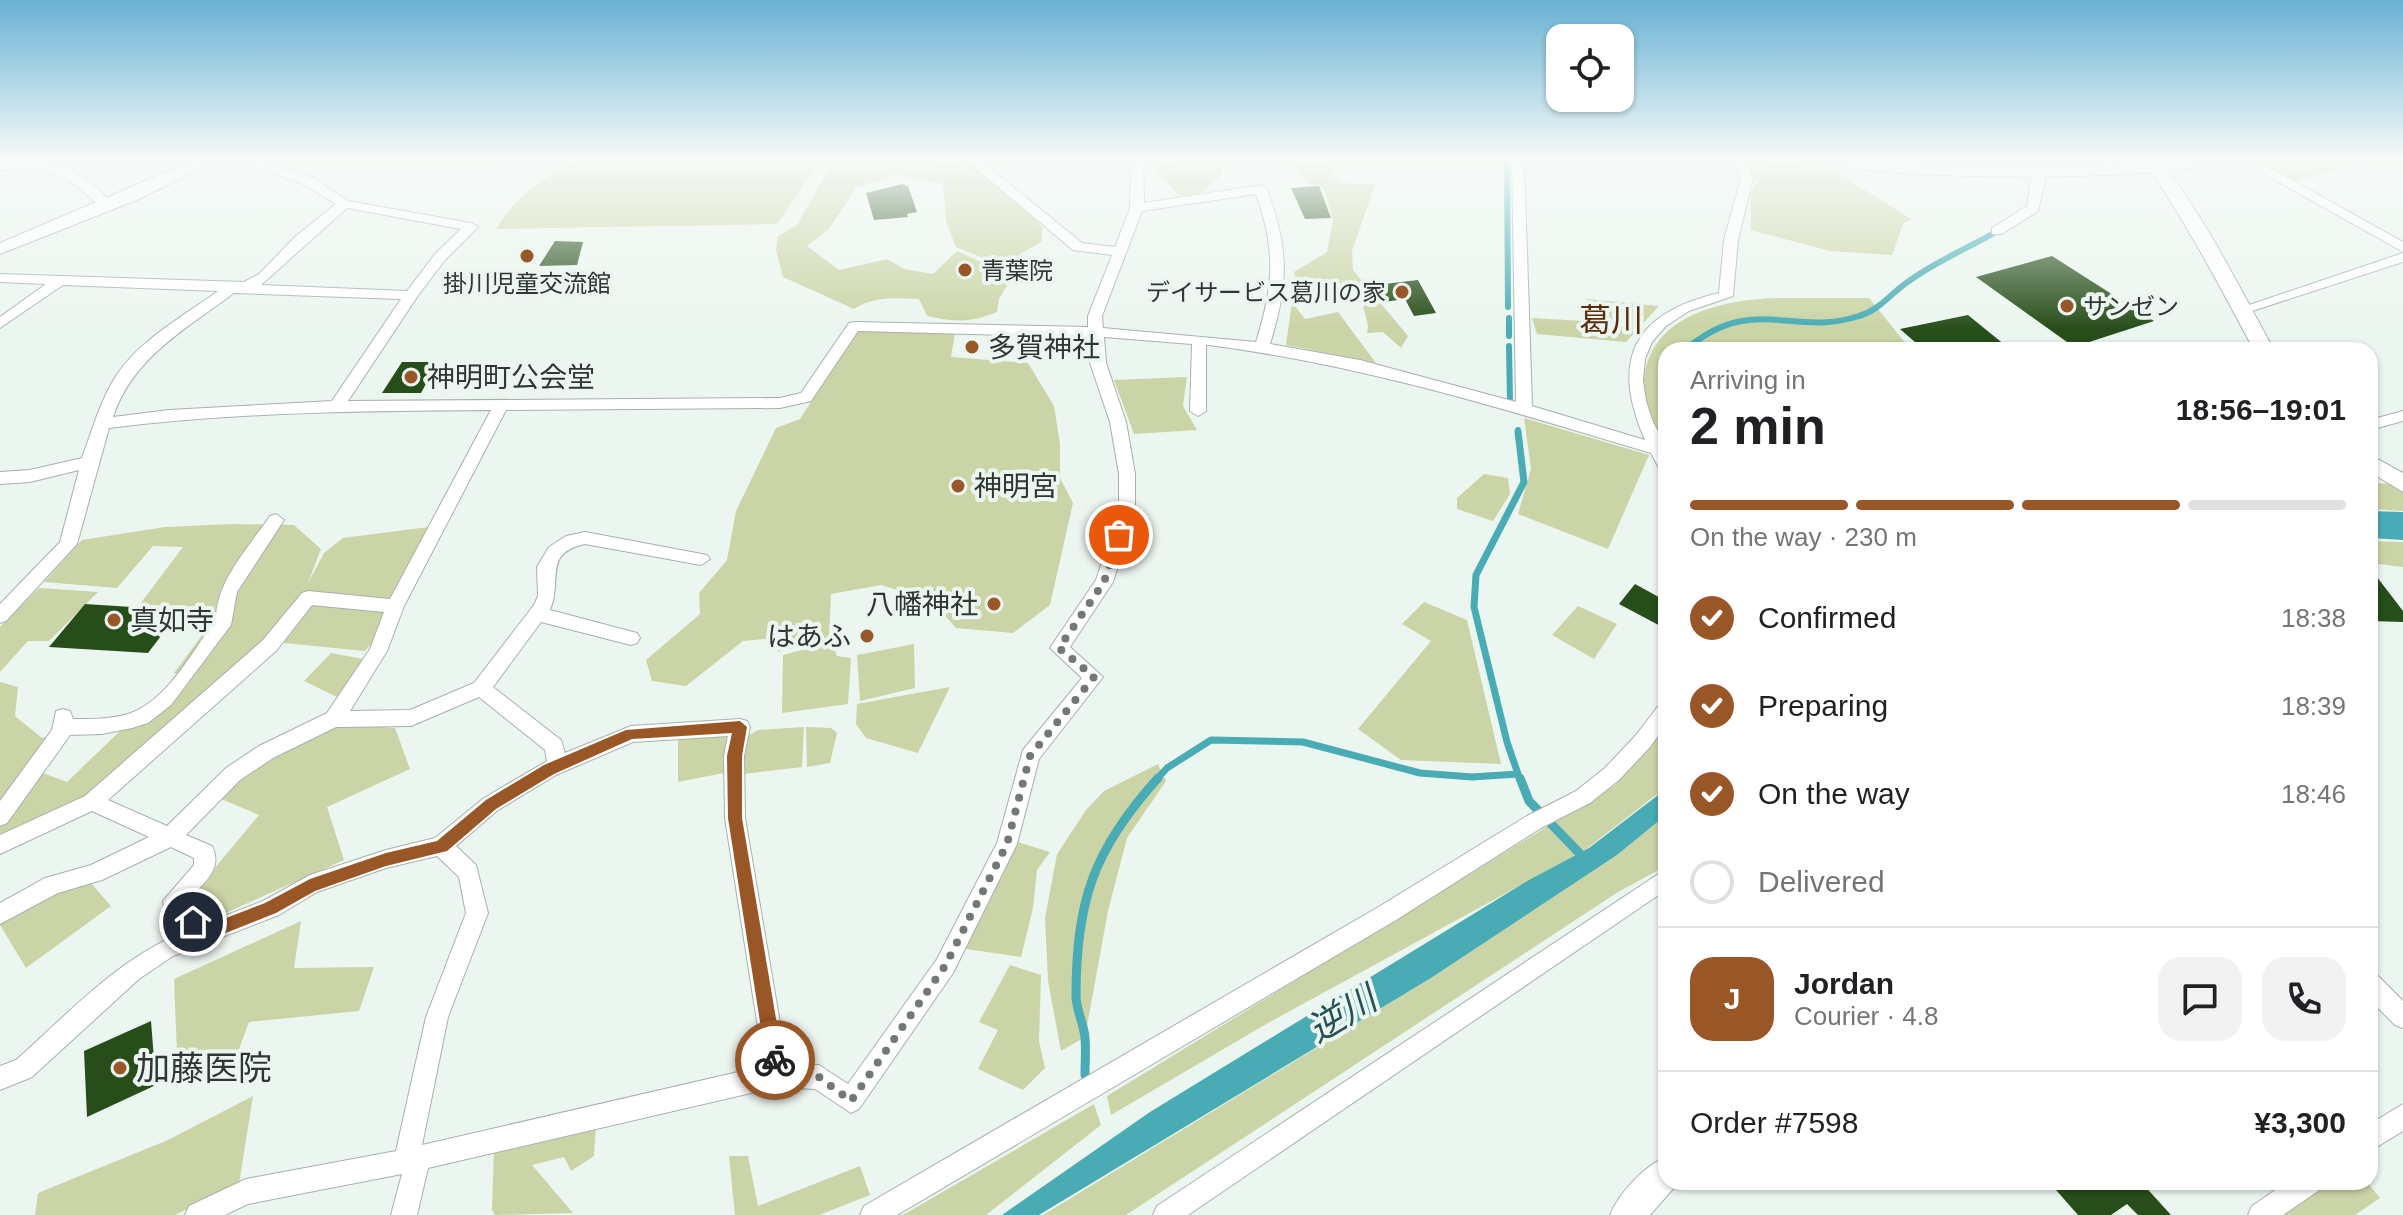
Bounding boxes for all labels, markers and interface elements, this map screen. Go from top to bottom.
map controls [1546,24,1634,112]
button: locate [1546,24,1634,112]
marker: 掛川児童交流館 [518,247,536,265]
place label: 青葉院 [981,257,1053,284]
marker: 青葉院 [956,261,974,279]
place label: 掛川児童交流館 [443,270,611,297]
place label: デイサービス葛川の家 [1146,279,1386,306]
marker: デイサービス葛川の家 [1393,283,1411,301]
place label: サンゼン [2083,293,2179,320]
marker: サンゼン [2058,297,2076,315]
district label: 葛川 [1579,302,1643,338]
place label: 多賀神社 [988,332,1100,363]
marker: 多賀神社 [963,338,981,356]
place label: 神明町公会堂 [427,362,595,393]
text: Arriving in [1690,365,1806,395]
marker: 神明町公会堂 [402,368,420,386]
text: 18:56–19:01 [2176,393,2346,426]
text: 2 min [1690,397,1826,455]
place label: 神明宮 [974,471,1058,502]
marker: 神明宮 [949,477,967,495]
pin [1085,501,1153,569]
icon: bag [1097,513,1141,557]
text: On the way · 230 m [1690,522,1917,552]
place label: 八幡神社 [866,589,978,620]
marker: 八幡神社 [985,595,1003,613]
icon: check [1690,596,1734,640]
text: Confirmed [1758,601,1896,634]
text: 18:38 [2281,603,2346,633]
place label: 真如寺 [130,605,214,636]
marker: 真如寺 [105,611,123,629]
place label: はあふ [767,621,851,652]
marker: はあふ [858,627,876,645]
icon: check [1690,684,1734,728]
text: Preparing [1758,689,1888,722]
text: 18:39 [2281,691,2346,721]
icon: check [1690,772,1734,816]
text: On the way [1758,777,1910,810]
text: 18:46 [2281,779,2346,809]
text: Delivered [1758,865,1885,898]
pin [159,888,227,956]
icon: home [171,900,215,944]
button: chat [2158,957,2242,1041]
button: phone [2262,957,2346,1041]
text: Jordan [1794,967,1894,1000]
water label: 逆川 [1301,976,1387,1050]
text: J [1724,982,1740,1015]
text: Courier · 4.8 [1794,1001,1939,1031]
courier [735,1020,815,1100]
icon: bike [753,1038,797,1082]
place label: 加藤医院 [136,1049,272,1087]
marker: 加藤医院 [111,1059,129,1077]
text: Order #7598 [1690,1106,1858,1139]
text: ¥3,300 [2254,1106,2346,1139]

